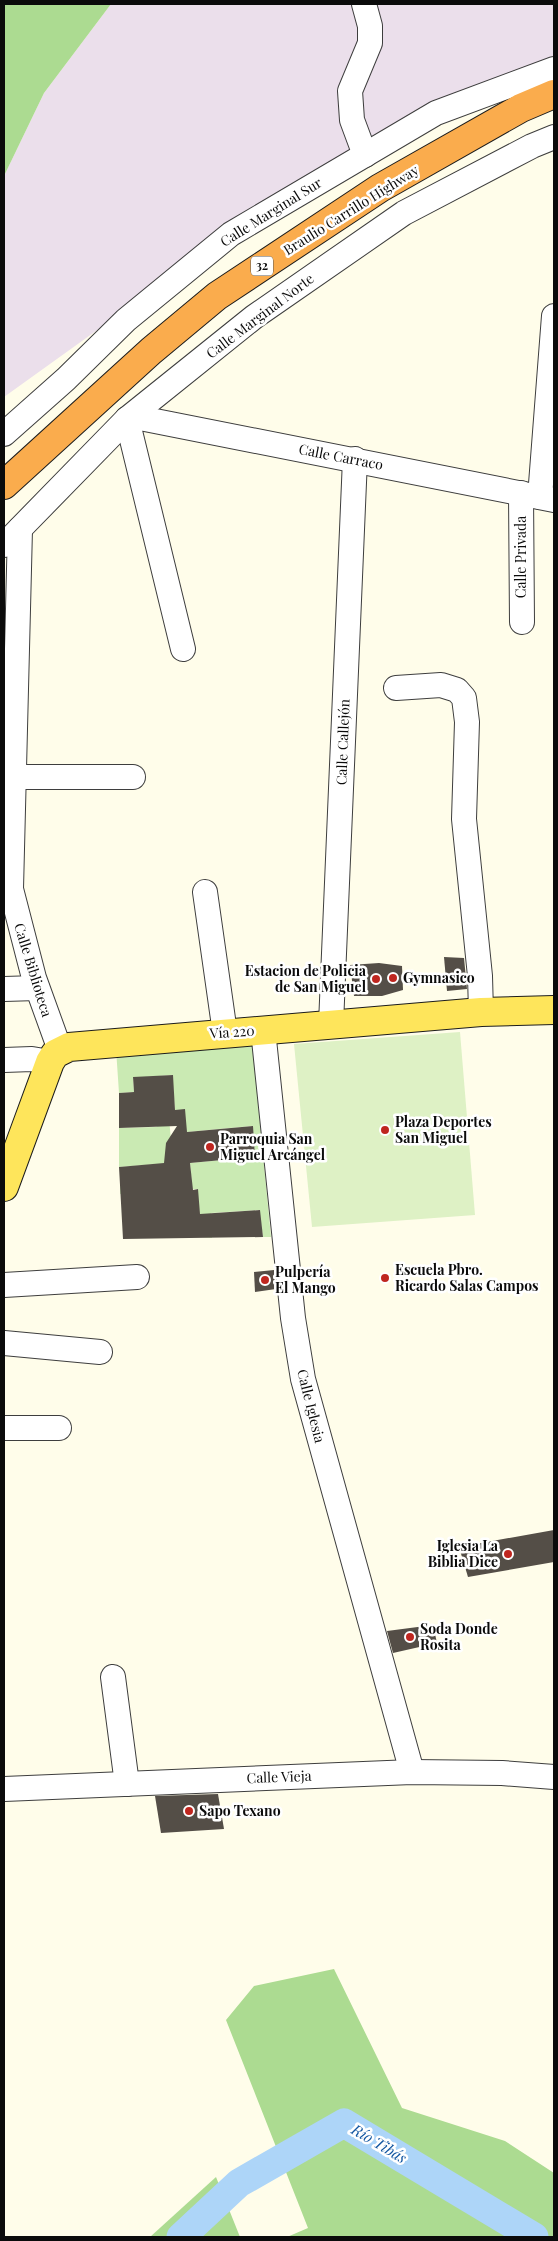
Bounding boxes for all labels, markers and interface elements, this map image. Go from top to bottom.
street label: Braulio Carrillo Highway [279,160,422,259]
street label: Calle Marginal Sur [216,172,326,251]
road number: 32 [251,256,273,276]
street label: Calle Marginal Norte [202,269,317,362]
street label: Calle Carraco [297,439,385,474]
street label: Calle Privada [511,516,530,598]
street label: Calle Callejón [331,698,354,785]
street label: Calle Biblioteca [10,921,57,1019]
place label: Estacion de Policia de San Miguel [245,961,367,996]
place label: Gymnasico [403,968,475,987]
marker: Gymnasico [387,972,399,984]
marker: Estacion de Policia de San Miguel [370,973,382,985]
street label: Vía 220 [208,1020,255,1043]
place label: Plaza Deportes San Miguel [395,1112,492,1147]
marker: Plaza Deportes San Miguel [379,1124,391,1136]
place label: Parroquia San Miguel Arcángel [220,1129,326,1164]
marker: Parroquia San Miguel Arcángel [204,1141,216,1153]
place label: Escuela Pbro. Ricardo Salas Campos [395,1260,539,1295]
place label: Pulpería El Mango [275,1262,336,1297]
marker: Escuela Pbro. Ricardo Salas Campos [379,1272,391,1284]
marker: Pulpería El Mango [259,1274,271,1286]
street label: Calle Iglesia [293,1367,330,1445]
place label: Iglesia La Biblia Dice [428,1536,499,1571]
marker: Iglesia La Biblia Dice [502,1548,514,1560]
place label: Soda Donde Rosita [420,1619,498,1654]
marker: Soda Donde Rosita [404,1631,416,1643]
street label: Calle Vieja [246,1766,312,1787]
place label: Sapo Texano [199,1801,281,1820]
marker: Sapo Texano [183,1805,195,1817]
water label: Río Tibás [347,2118,411,2168]

